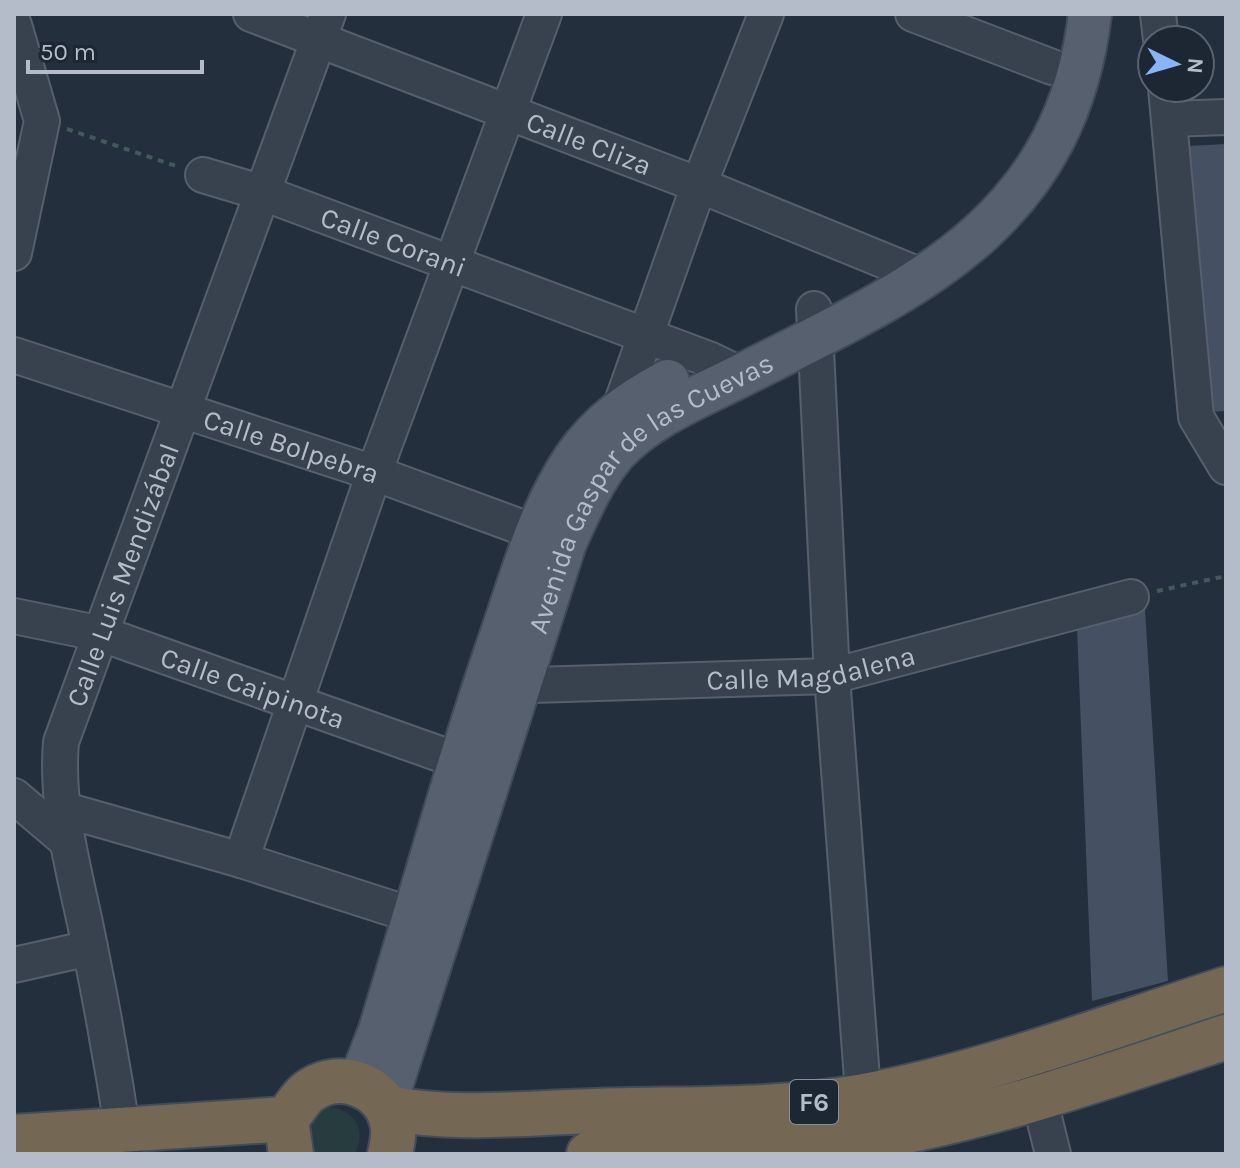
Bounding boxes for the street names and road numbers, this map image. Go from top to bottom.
street label: Calle Cliza [522,105,656,182]
street label: Calle Corani [316,200,471,284]
street label: Avenida Gaspar de las Cuevas [521,346,779,638]
street label: Calle Bolpebra [199,402,383,491]
street label: Calle Luis Mendizábal [59,439,186,711]
street label: Calle Magdalena [706,639,919,697]
street label: Calle Caipinota [156,640,349,736]
road number: F6 [790,1080,838,1124]

